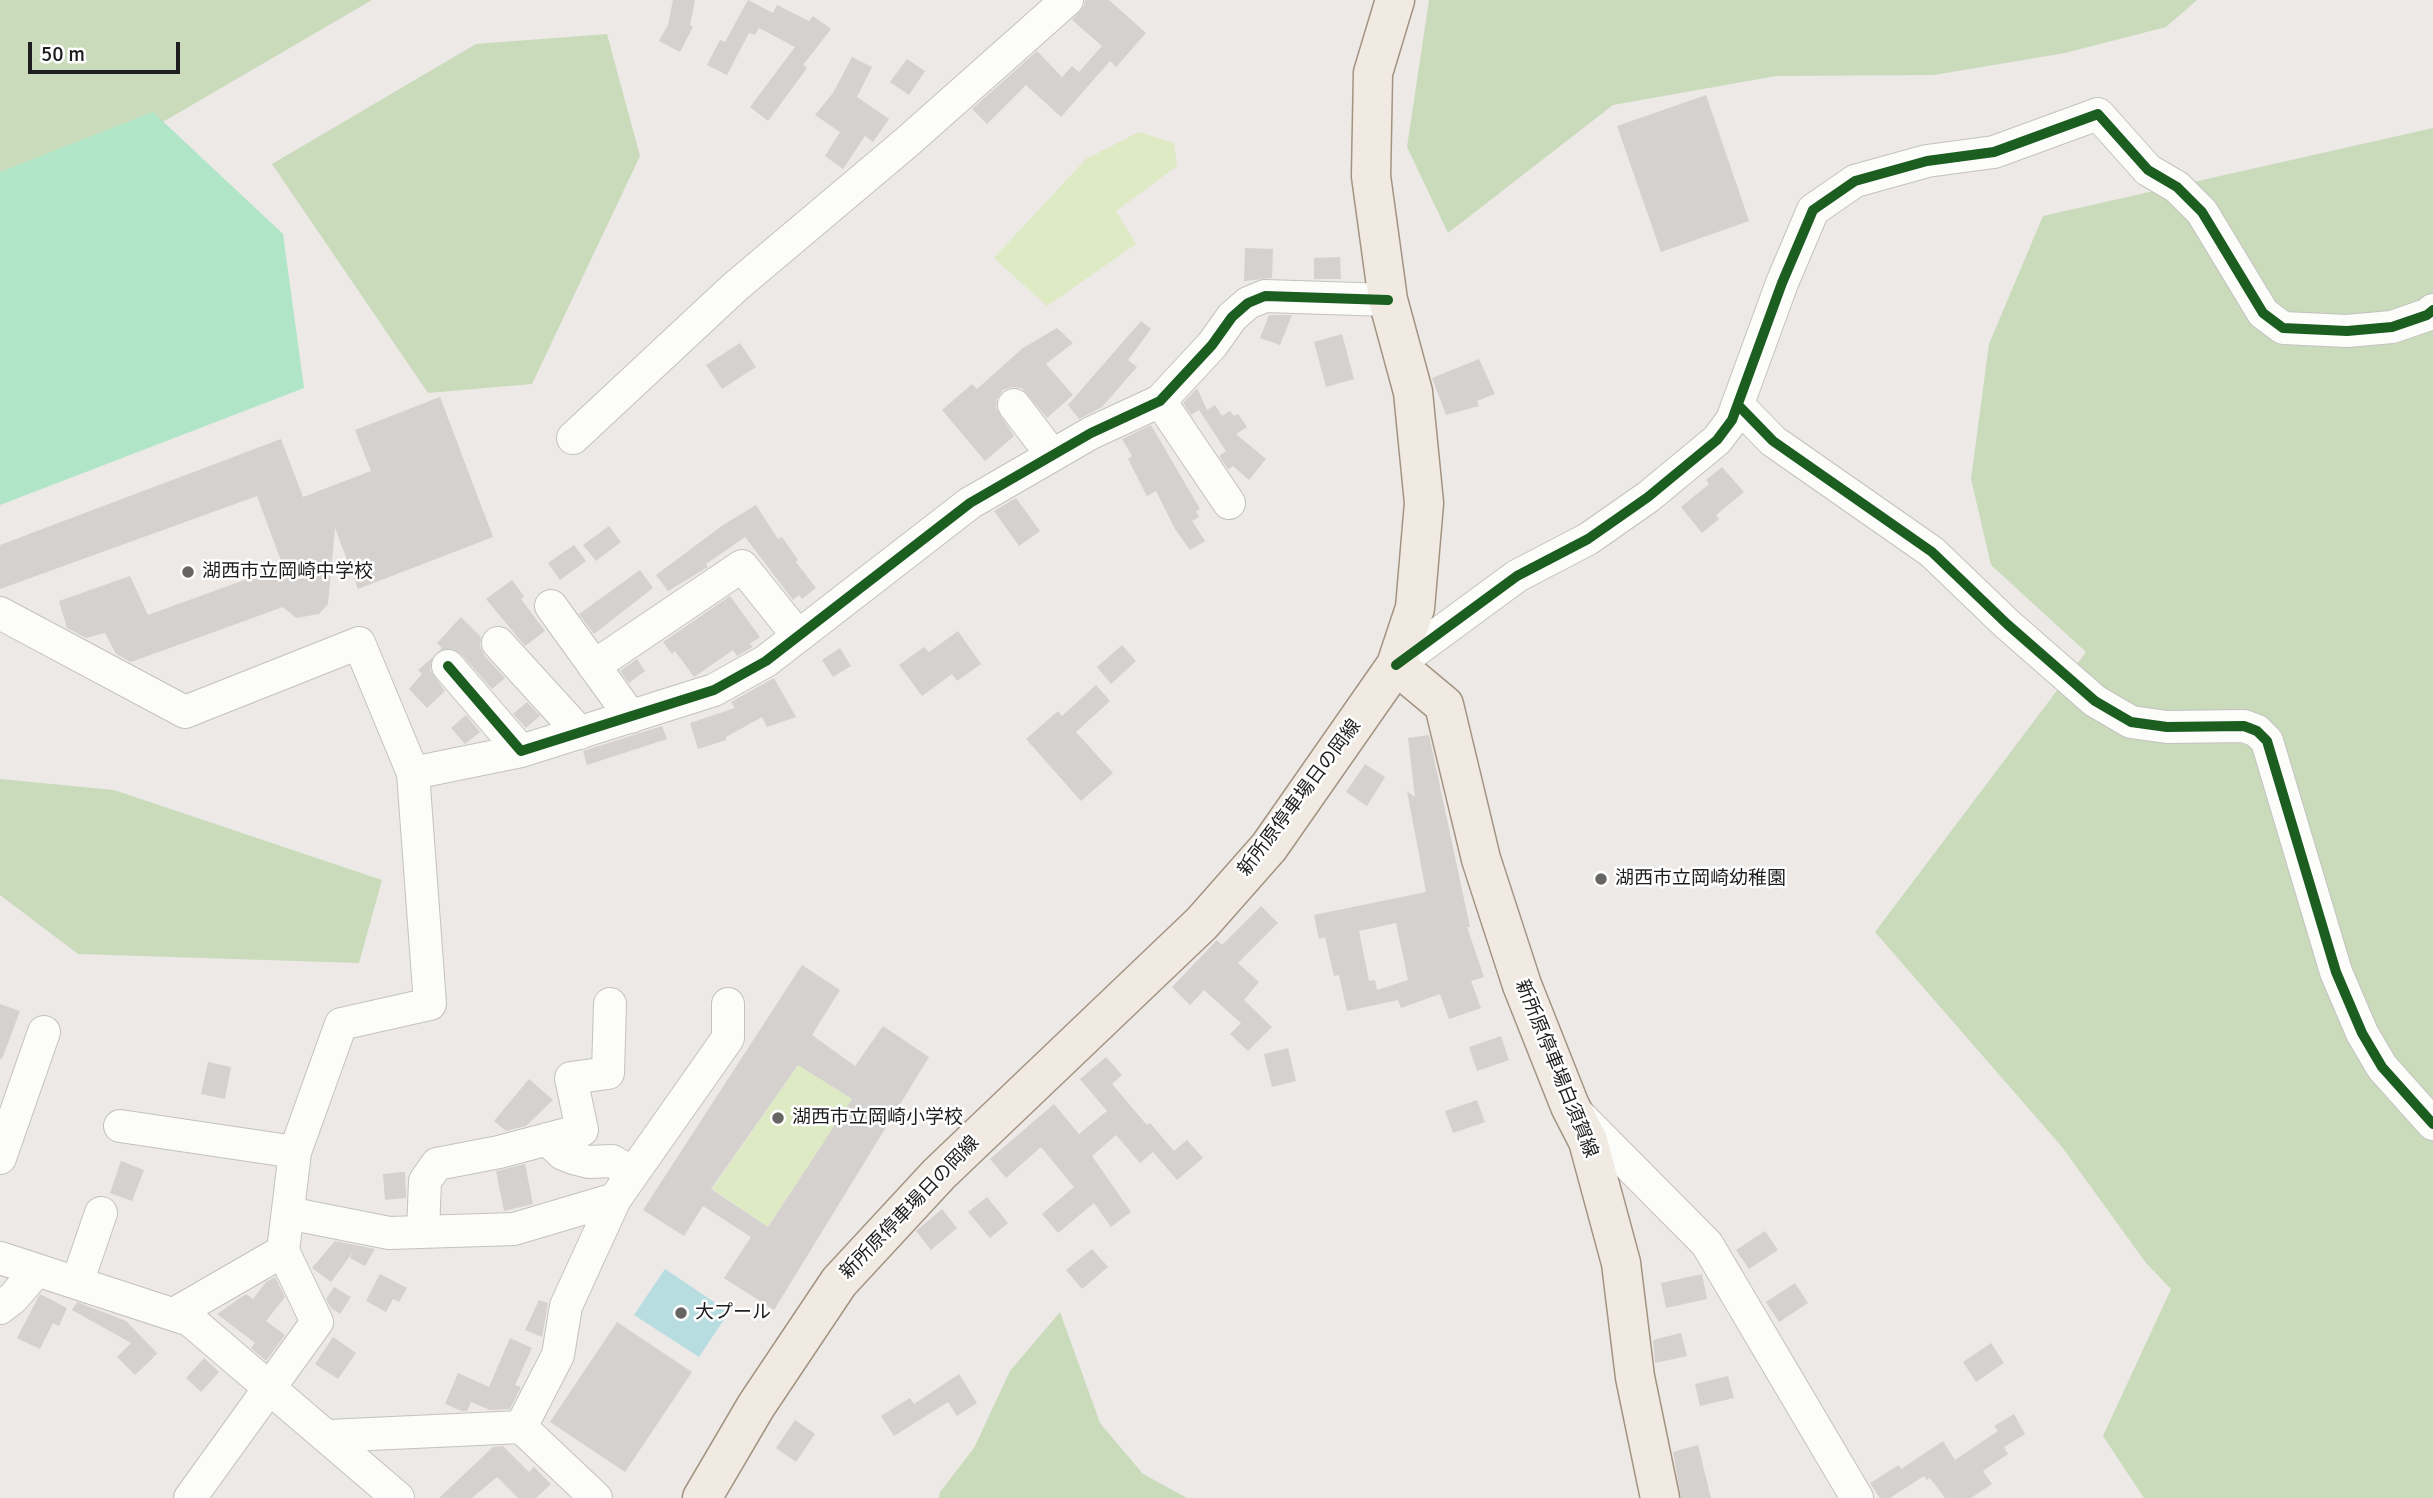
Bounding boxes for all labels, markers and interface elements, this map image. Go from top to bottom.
scale bar [32,28,184,72]
text: 50 m [41,41,85,67]
place label: 湖西市立岡崎中学校 [202,561,373,583]
marker: 湖西市立岡崎中学校 [180,564,196,580]
street label: 新所原停車場日の岡線 [1234,715,1366,881]
place label: 湖西市立岡崎幼稚園 [1615,868,1786,890]
marker: 湖西市立岡崎幼稚園 [1593,871,1609,887]
street label: 新所原停車場白須賀線 [1510,977,1602,1161]
place label: 湖西市立岡崎小学校 [792,1107,963,1129]
marker: 湖西市立岡崎小学校 [770,1110,786,1126]
street label: 新所原停車場日の岡線 [836,1132,984,1284]
place label: 大プール [695,1302,771,1324]
marker: 大プール [673,1305,689,1321]

